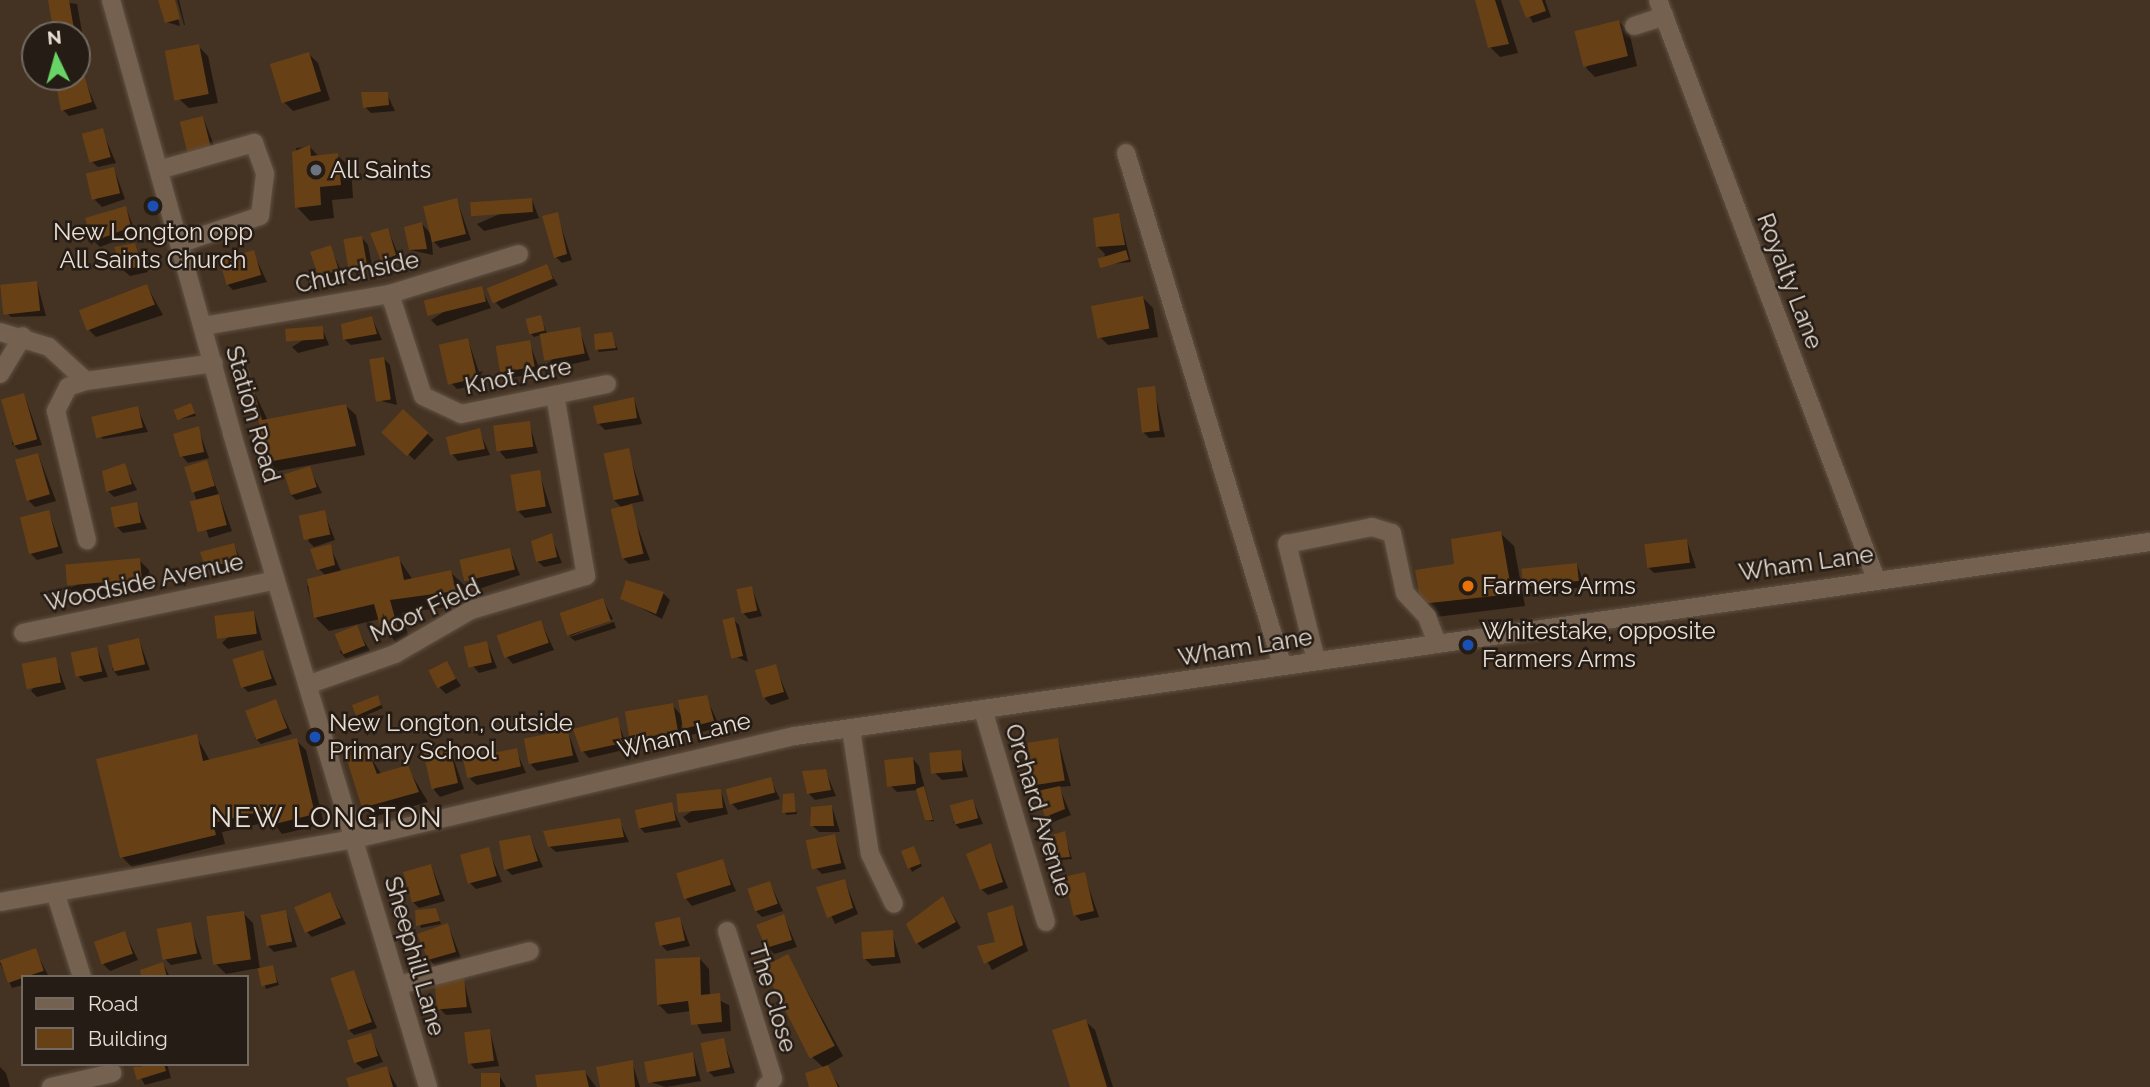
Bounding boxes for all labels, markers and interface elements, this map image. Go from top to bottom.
north arrow [21,21,91,91]
text: N [46,25,63,49]
place label: All Saints [330,156,432,184]
marker: All Saints [308,162,324,178]
marker: New Longton opp All Saints Church [145,198,161,214]
street label: Royalty Lane [1751,209,1829,353]
place label: New Longton opp All Saints Church [53,218,253,274]
street label: Churchside [293,245,421,299]
street label: Station Road [220,342,286,486]
street label: Knot Acre [462,351,574,401]
street label: Wham Lane [1737,539,1875,587]
street label: Woodside Avenue [42,547,246,617]
street label: Moor Field [365,572,485,648]
place label: Farmers Arms [1482,572,1637,600]
marker: Farmers Arms [1460,578,1476,594]
place label: Whitestake, opposite Farmers Arms [1482,617,1716,673]
street label: Wham Lane [1176,622,1314,672]
marker: Whitestake, opposite Farmers Arms [1460,637,1476,653]
street label: Wham Lane [615,706,753,764]
place label: New Longton, outside Primary School [329,709,574,765]
street label: Orchard Avenue [999,720,1079,900]
marker: New Longton, outside Primary School [307,729,323,745]
district label: NEW LONGTON [211,801,443,835]
street label: Sheephill Lane [378,873,452,1039]
street label: The Close [743,940,803,1056]
legend [21,975,248,1066]
text: Road [88,991,138,1016]
text: Building [88,1026,168,1051]

